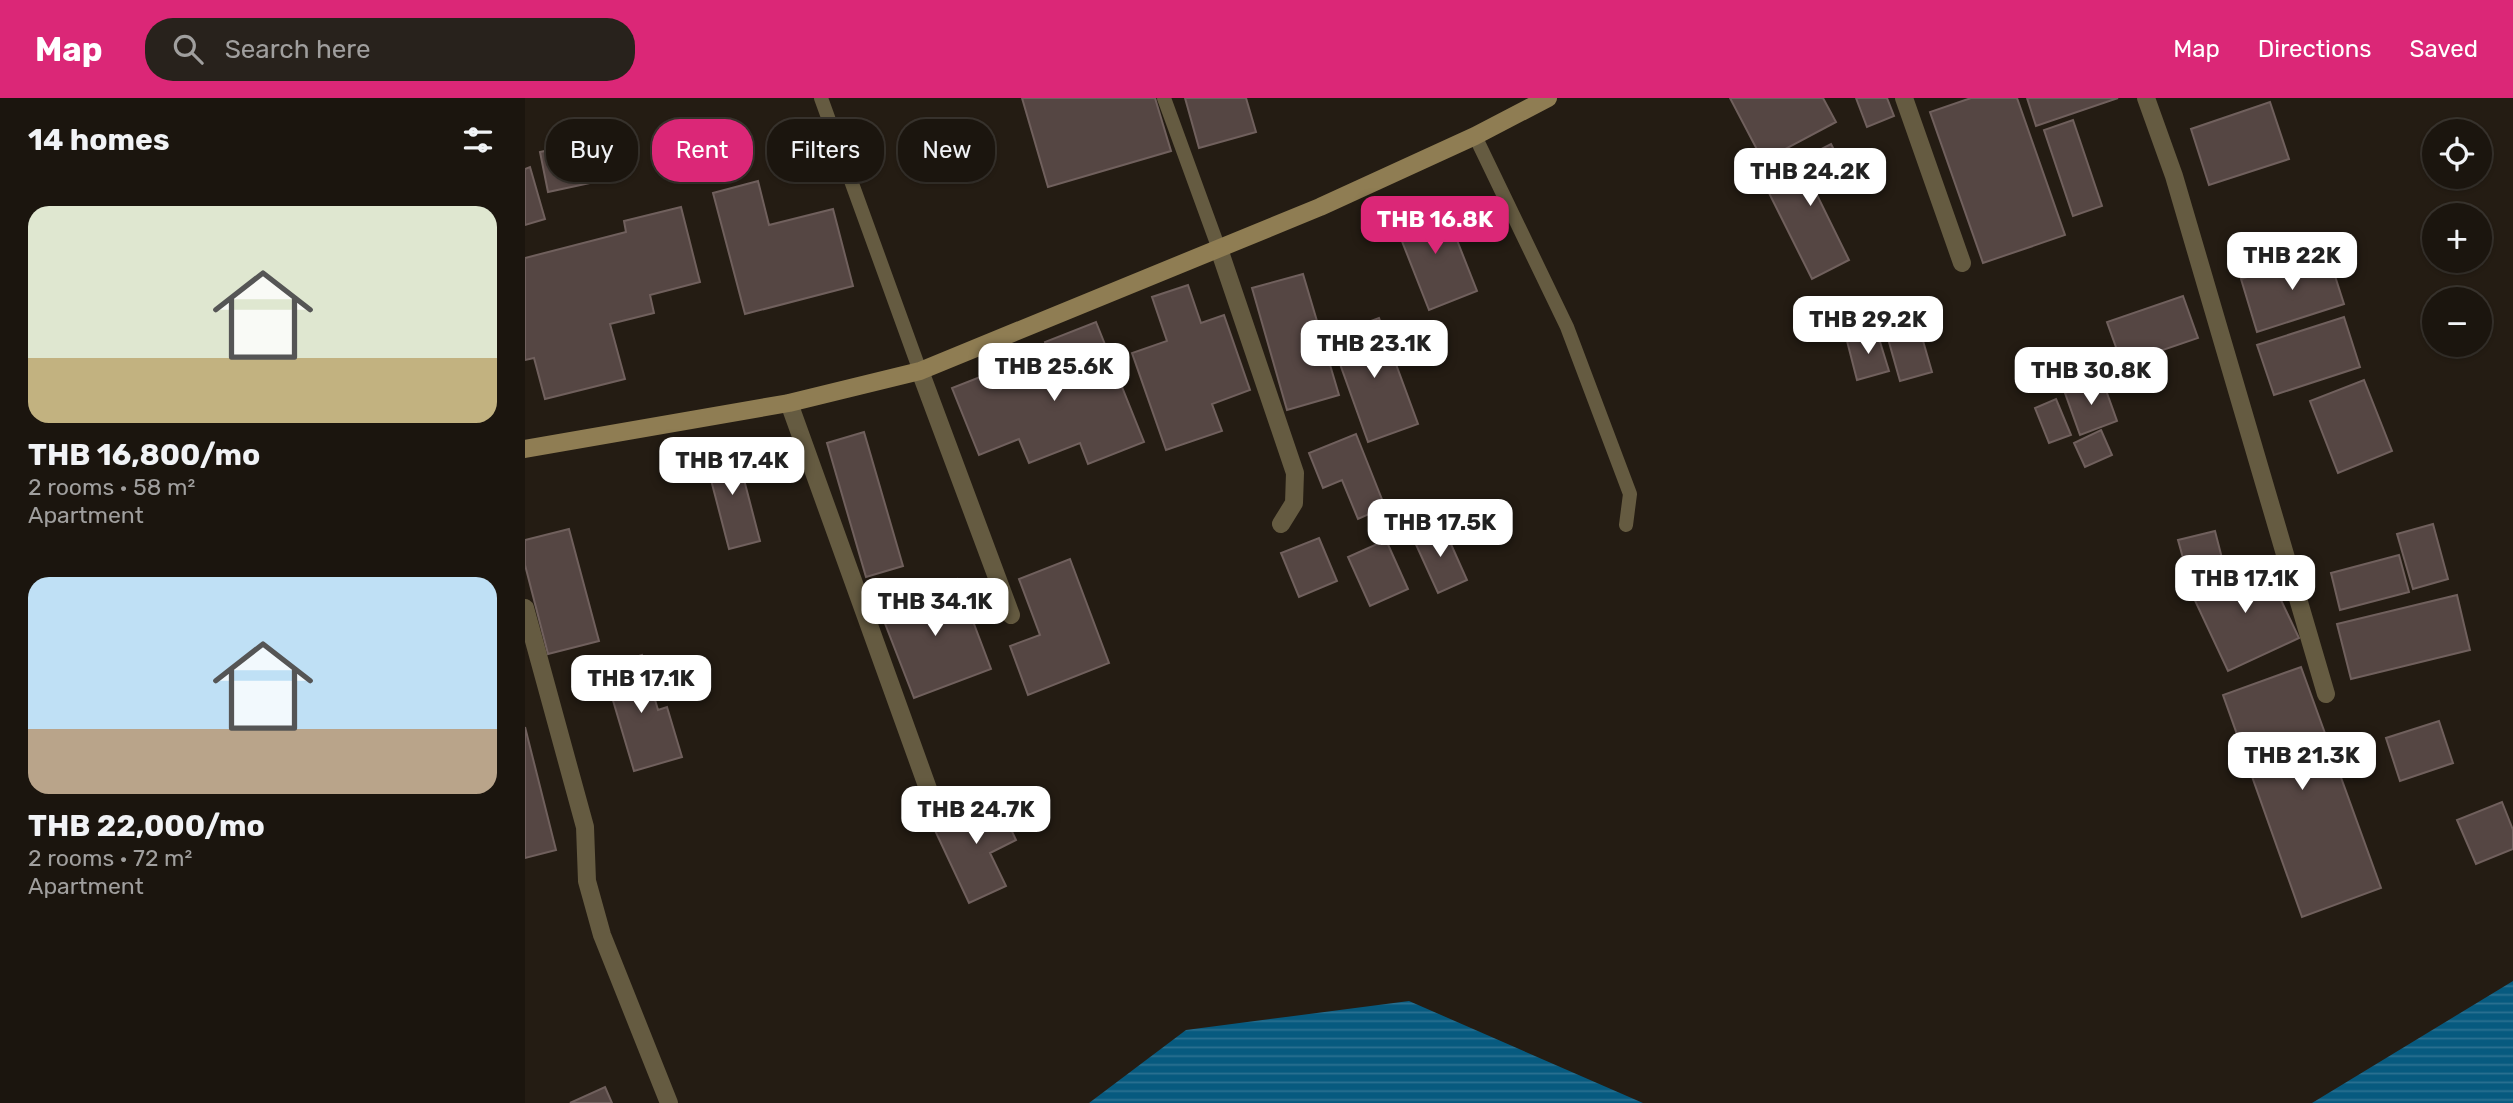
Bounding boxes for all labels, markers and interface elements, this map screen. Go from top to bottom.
search box [145,18,635,81]
text: Map [35,30,103,69]
icon: search [169,30,207,68]
text: Search here [225,34,370,65]
text: Map [2173,35,2220,63]
text: Directions [2258,35,2371,63]
text: Saved [2409,35,2478,63]
chip: Buy [546,119,638,182]
chip: Rent [652,119,753,182]
chip: Filters [767,119,884,182]
chip: New [898,119,995,182]
map controls [2422,119,2492,357]
button: locate [2422,119,2492,189]
icon: filters [459,121,497,159]
text: 14 homes [28,122,170,158]
pin: THB 24.2K [1730,148,1890,208]
text: THB 24.2K [1750,157,1870,185]
pin: THB 16.8K [1355,197,1515,256]
button: + [2422,203,2492,273]
text: THB 16.8K [1377,205,1493,233]
pin: THB 22K [2227,232,2357,292]
text: THB 22K [2243,241,2341,269]
icon: home [200,252,326,378]
button: − [2422,287,2492,357]
pin: THB 29.2K [1788,296,1948,356]
text: THB 29.2K [1809,305,1927,333]
pin: THB 23.1K [1294,320,1454,380]
text: THB 23.1K [1317,329,1431,357]
pin: THB 25.6K [974,344,1134,403]
pin: THB 30.8K [2011,348,2171,407]
text: THB 25.6K [994,352,1114,380]
text: THB 30.8K [2031,356,2151,384]
text: THB 16,800/mo [28,437,260,473]
pin: THB 17.4K [652,438,812,497]
text: THB 17.4K [675,446,789,474]
text: 2 rooms · 58 m² [28,473,195,501]
pin: THB 17.5K [1360,500,1520,559]
text: Apartment [28,501,144,529]
text: THB 17.5K [1384,508,1496,536]
pin: THB 17.1K [2165,556,2325,615]
text: THB 17.1K [2191,564,2299,592]
pin: THB 34.1K [855,578,1015,638]
text: THB 34.1K [877,587,993,615]
icon: home [200,623,326,749]
pin: THB 17.1K [561,656,721,715]
text: THB 17.1K [587,664,695,692]
pin: THB 21.3K [2222,732,2382,792]
text: THB 21.3K [2244,741,2360,769]
pin: THB 24.7K [896,786,1056,846]
text: THB 24.7K [917,795,1035,823]
text: THB 22,000/mo [28,808,265,844]
text: 2 rooms · 72 m² [28,844,192,872]
text: Apartment [28,872,144,900]

